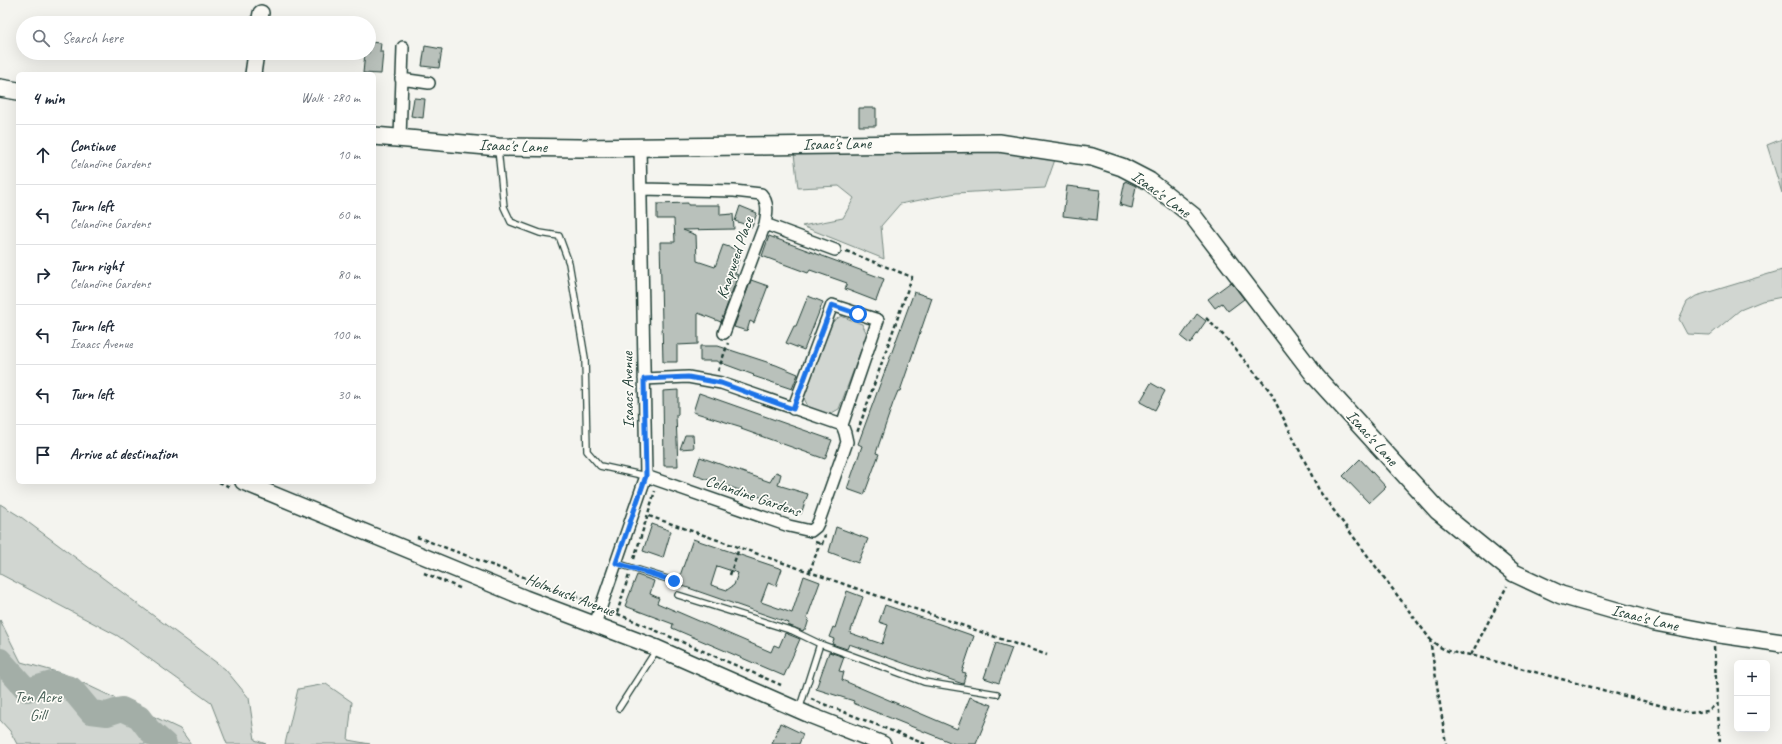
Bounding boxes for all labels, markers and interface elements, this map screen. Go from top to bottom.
search box [16,16,376,60]
icon: search [30,27,52,49]
text: Search here [62,29,123,48]
text: 4 min [32,88,65,109]
text: Walk · 280 m [301,90,360,106]
street label: Isaac's Lane [803,133,873,155]
street label: Isaac's Lane [479,135,549,157]
text: Continue [70,137,115,156]
icon: ahead [32,144,54,166]
text: 10 m [338,147,360,163]
text: Celandine Gardens [70,156,150,172]
street label: Isaac's Lane [1128,166,1196,223]
text: Turn left [70,197,113,216]
icon: left [32,204,54,226]
text: 60 m [338,207,360,223]
street label: Knapweed Place [712,213,759,301]
text: Celandine Gardens [70,216,150,232]
text: Turn right [70,257,123,276]
icon: right [32,264,54,286]
text: 80 m [338,267,360,283]
text: Celandine Gardens [70,276,150,292]
route start [849,305,867,323]
text: Turn left [70,317,113,336]
icon: left [32,324,54,346]
text: 100 m [332,327,360,343]
text: Isaacs Avenue [70,336,132,352]
street label: Isaacs Avenue [617,350,639,429]
icon: left [32,384,54,406]
text: Turn left [70,385,113,404]
text: 30 m [338,387,360,403]
street label: Isaac's Lane [1342,406,1403,471]
icon: arrive [32,444,54,466]
text: Arrive at destination [70,445,177,464]
street label: Celandine Gardens [703,470,804,522]
street label: Holmbush Avenue [523,569,619,622]
route end [665,572,683,590]
street label: Isaac's Lane [1610,600,1682,636]
map controls [1734,660,1770,732]
button: + [1734,660,1770,696]
park label: Ten Acre Gill [15,687,63,725]
button: − [1734,696,1770,732]

